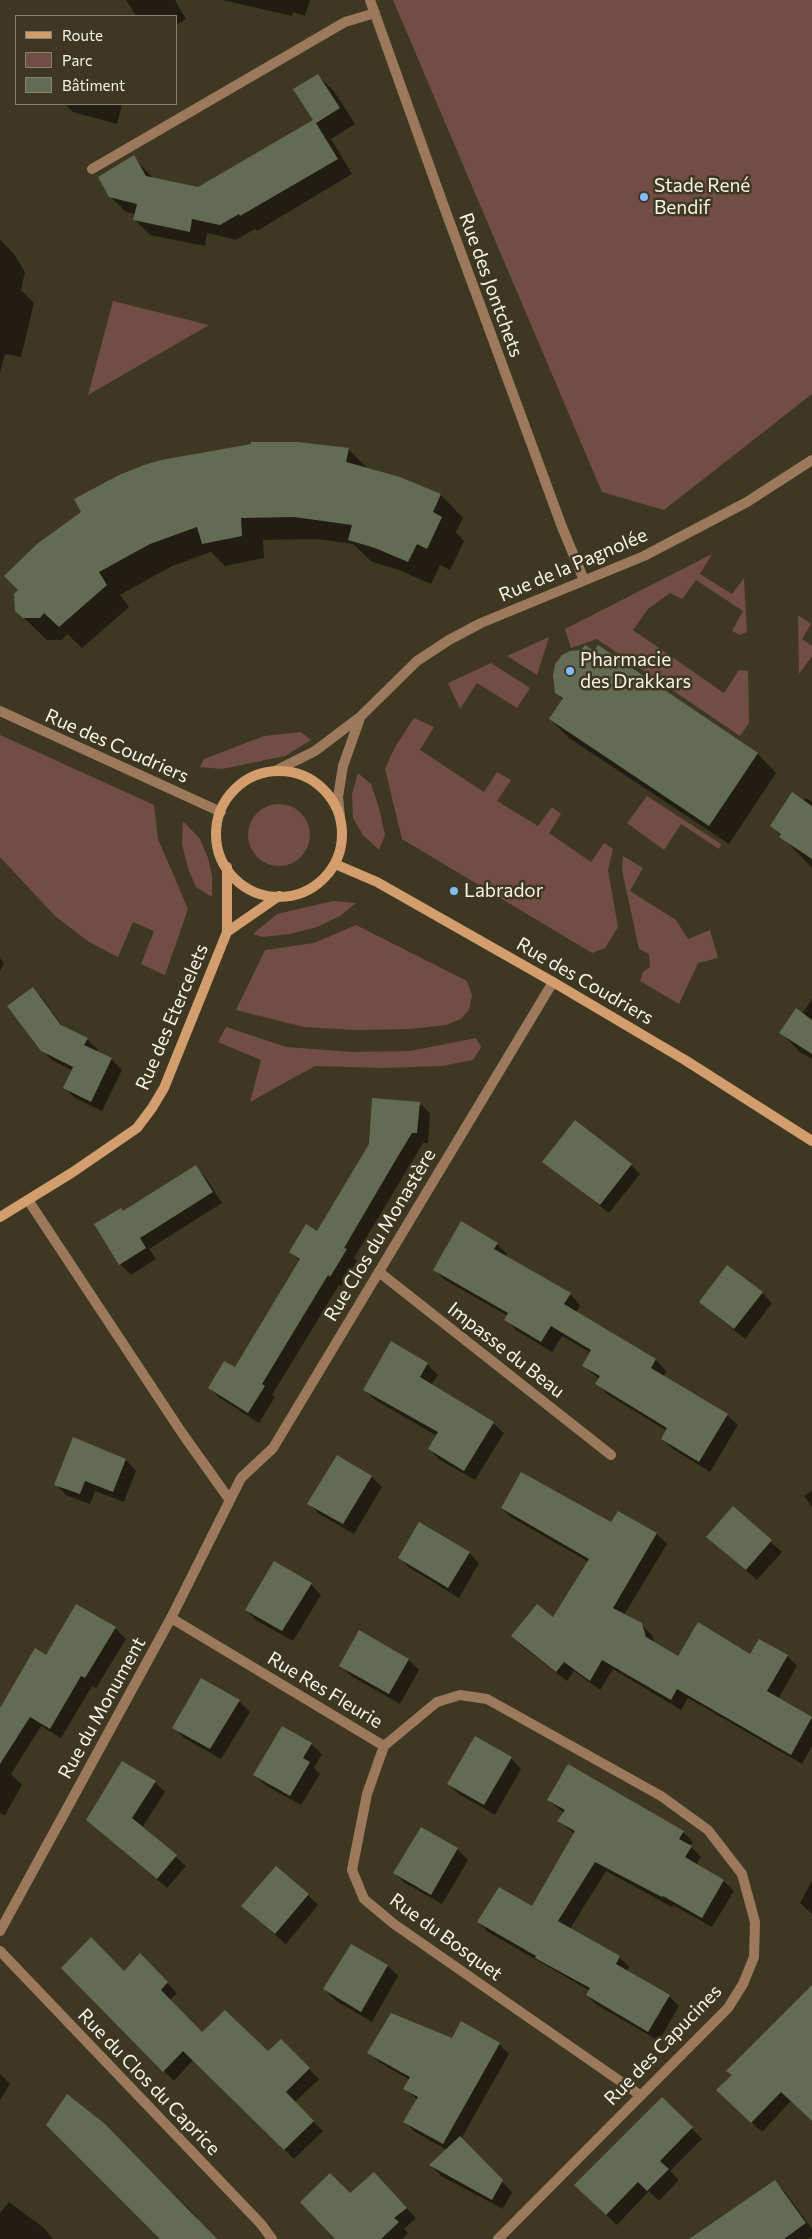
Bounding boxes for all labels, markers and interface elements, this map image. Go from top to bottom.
legend [15,15,178,105]
text: Route [62,26,103,44]
text: Parc [62,51,92,69]
text: Bâtiment [62,76,125,94]
place label: Stade René Bendif [654,175,750,219]
marker: Stade René Bendif [638,191,650,203]
street label: Rue des Jontchets [454,210,528,360]
street label: Rue de la Pagnolée [495,523,651,607]
place label: Pharmacie des Drakkars [580,649,691,693]
marker: Pharmacie des Drakkars [564,665,576,677]
street label: Rue des Coudriers [42,704,192,788]
place label: Labrador [464,880,543,902]
marker: Labrador [448,885,460,897]
street label: Rue des Coudriers [512,932,658,1030]
street label: Rue des Etercelets [131,940,213,1094]
street label: Rue Clos du Monastère [319,1145,441,1325]
street label: Impasse du Beau [443,1297,569,1403]
street label: Rue du Monument [54,1633,150,1783]
street label: Rue Res Fleurie [263,1647,387,1733]
street label: Rue du Bosquet [385,1889,507,1985]
street label: Rue des Capucines [600,1980,726,2110]
street label: Rue du Clos du Caprice [73,2004,225,2160]

